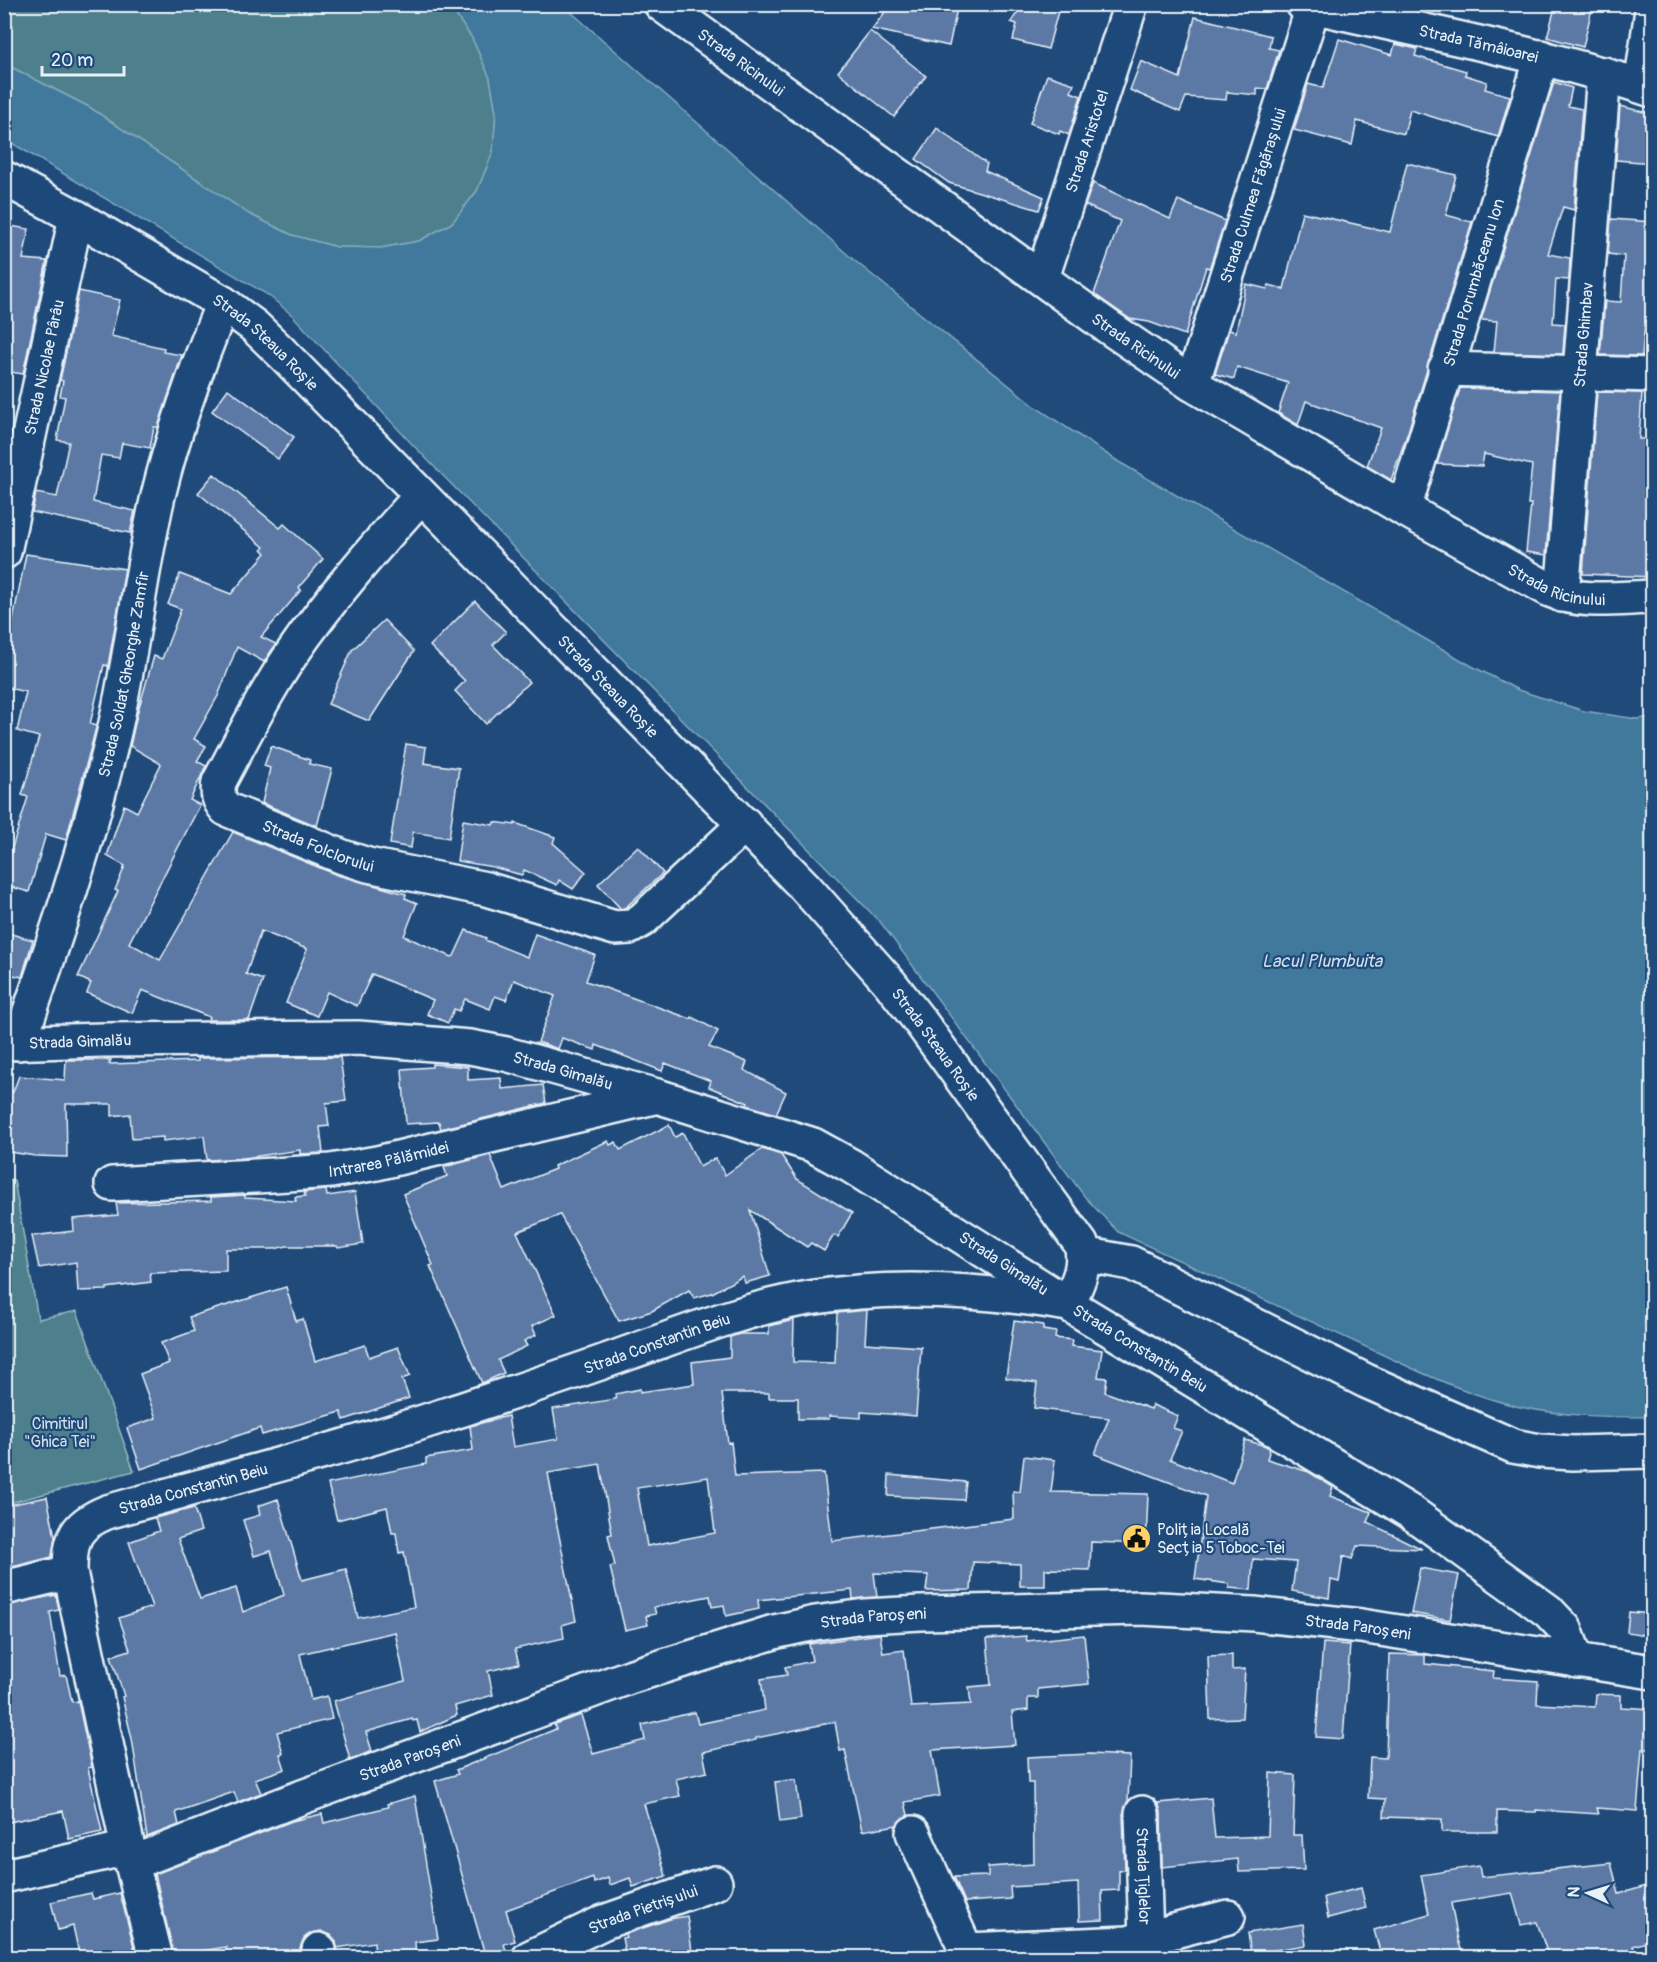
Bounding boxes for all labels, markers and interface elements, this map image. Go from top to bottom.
street label: Strada Tămâioarei [1417,21,1540,68]
street label: Strada Ricinului [693,25,788,101]
scale bar [42,39,124,77]
text: 20 m [51,49,93,72]
street label: Strada Aristotel [1061,87,1113,195]
street label: Strada Culmea Făgărașului [1216,106,1291,286]
street label: Strada Porumbăceanu Ion [1439,196,1509,369]
street label: Strada Ghimbav [1570,282,1598,388]
street label: Strada Steaua Roșie [209,290,322,395]
street label: Strada Nicolae Pârâu [20,298,69,437]
street label: Strada Ricinului [1087,309,1183,384]
street label: Strada Ricinului [1504,560,1605,610]
street label: Strada Soldat Gheorghe Zamfir [94,570,154,779]
street label: Strada Steaua Roșie [553,631,662,742]
street label: Strada Folclorului [259,816,375,877]
water label: Lacul Plumbuita [1262,950,1384,973]
street label: Strada Steaua Roșie [887,984,984,1106]
street label: Strada Gimalău [28,1030,132,1054]
street label: Strada Gimalău [511,1047,615,1095]
street label: Intrarea Pălămidei [328,1137,451,1182]
street label: Strada Gimalău [955,1228,1052,1300]
street label: Strada Constantin Beiu [1069,1300,1211,1397]
street label: Strada Constantin Beiu [581,1309,733,1379]
park label: Cimitirul "Ghica Tei" [24,1414,96,1452]
street label: Strada Constantin Beiu [116,1459,270,1519]
place label: Poliția Locală Secția 5 Toboc-Tei [1157,1520,1285,1558]
public building icon: Poliția Locală Secția 5 Toboc-Tei [1120,1522,1152,1554]
street label: Strada Paroșeni [819,1604,927,1633]
street label: Strada Paroșeni [1304,1611,1412,1645]
street label: Strada Paroșeni [357,1731,464,1786]
street label: Strada Țiglelor [1131,1827,1155,1925]
north arrow [1558,1863,1618,1923]
street label: Strada Pietrișului [585,1881,700,1939]
text: N [1564,1886,1584,1898]

